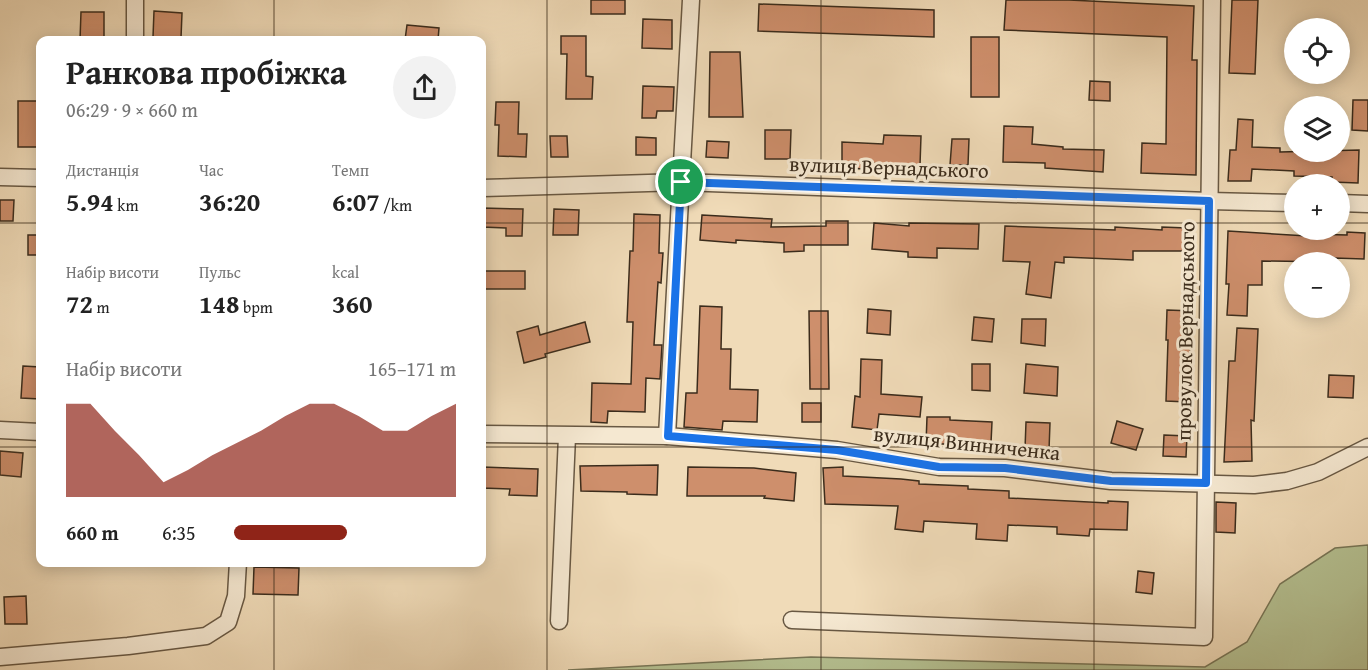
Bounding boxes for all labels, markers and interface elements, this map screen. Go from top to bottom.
map controls [1284,18,1350,318]
button: locate [1284,18,1350,84]
text: Ранкова пробіжка [66,48,347,96]
button: share [393,56,456,119]
text: 06:29 · 9 × 660 m [66,95,198,124]
button: layers [1284,96,1350,162]
street label: вулиця Вернадського [789,148,989,186]
pin [655,156,706,207]
text: Дистанція [66,158,139,182]
text: Час [199,158,223,182]
text: Темп [332,158,369,182]
icon: arrive [664,165,697,198]
button: + [1284,174,1350,240]
text: 5.94 [66,182,114,221]
text: 36:20 [199,182,260,221]
text: 6:07 [332,182,380,221]
text: km [114,193,138,217]
text: /km [380,193,412,217]
street label: провулок Вернадського [1168,221,1202,441]
button: − [1284,252,1350,318]
text: Набір висоти [66,260,159,284]
text: Пульс [199,260,241,284]
text: kcal [332,260,359,284]
text: 72 [66,284,93,323]
text: 148 [199,284,239,323]
text: 360 [332,284,372,323]
text: m [93,295,110,319]
text: bpm [239,295,273,319]
text: Набір висоти [66,354,182,383]
text: 165–171 m [368,354,456,383]
street label: вулиця Винниченка [872,418,1062,468]
text: 660 m [66,518,119,547]
text: 6:35 [162,518,196,547]

